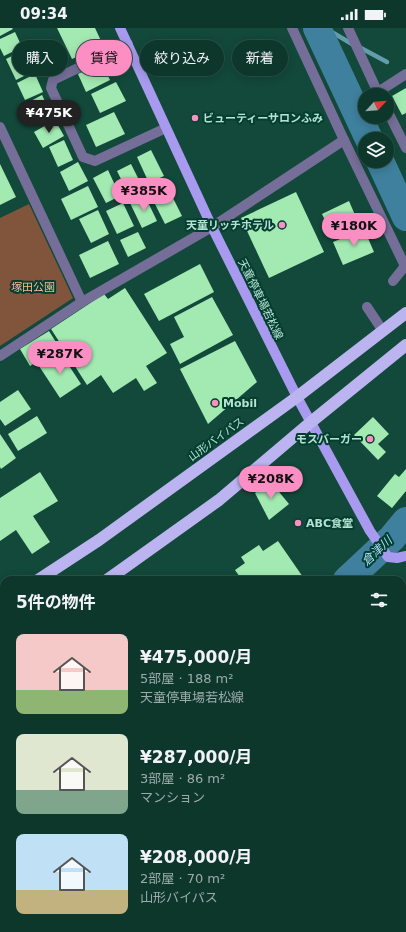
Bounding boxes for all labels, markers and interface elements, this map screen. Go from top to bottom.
text: 09:34 [20,5,68,23]
chip: 購入 [12,40,68,76]
chip: 賃貸 [76,40,132,76]
chip: 絞り込み [140,40,224,76]
chip: 新着 [232,40,288,76]
north arrow [358,88,394,124]
map controls [358,88,394,168]
pin: ¥475K [21,100,77,134]
text: ¥475K [26,105,72,120]
place label: ビューティーサロンふみ [203,112,323,125]
marker: ビューティーサロンふみ [190,113,200,123]
button: layers [358,132,394,168]
pin: ¥385K [116,178,172,212]
text: ¥385K [121,183,167,198]
pin: ¥180K [326,213,382,247]
text: ¥180K [331,218,377,233]
place label: 天童リッチホテル [186,219,274,232]
marker: 天童リッチホテル [277,220,287,230]
street label: 天童停車場若松線 [235,257,286,342]
park label: 塚田公園 [11,281,55,294]
pin: ¥287K [32,341,88,375]
text: ¥287K [37,346,83,361]
place label: Mobil [223,397,257,410]
marker: Mobil [210,398,220,408]
street label: 山形バイパス [186,415,247,464]
place label: モスバーガー [296,433,362,446]
marker: モスバーガー [365,434,375,444]
pin: ¥208K [243,466,299,500]
text: ¥208K [248,471,294,486]
place label: ABC食堂 [306,517,353,530]
marker: ABC食堂 [293,518,303,528]
water label: 倉津川 [359,532,396,568]
icon: filters [368,589,390,611]
text: 5件の物件 [16,592,96,612]
text: ¥475,000/月 [140,647,252,667]
icon: home [48,650,96,698]
text: 5部屋 · 188 m² [140,671,234,686]
text: 天童停車場若松線 [140,690,244,705]
text: ¥287,000/月 [140,747,252,767]
icon: home [48,750,96,798]
text: 3部屋 · 86 m² [140,771,225,786]
text: マンション [140,790,205,805]
text: ¥208,000/月 [140,847,252,867]
icon: home [48,850,96,898]
text: 2部屋 · 70 m² [140,871,225,886]
text: 山形バイパス [140,890,218,905]

